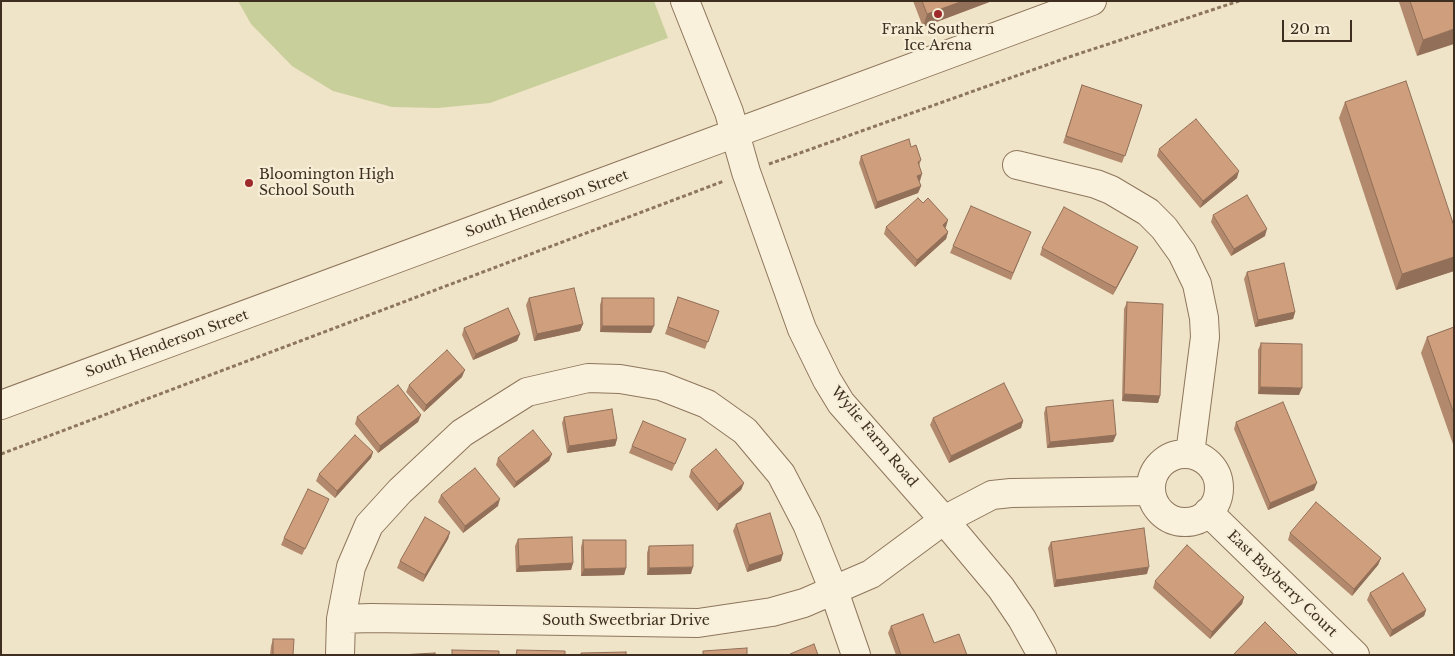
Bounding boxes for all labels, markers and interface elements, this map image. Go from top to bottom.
marker: Frank Southern Ice Arena [932,8,944,20]
scale bar [1285,10,1355,42]
text: 20 m [1290,19,1330,38]
place label: Frank Southern Ice Arena [882,22,994,54]
place label: Bloomington High School South [259,167,394,200]
street label: South Henderson Street [463,167,631,241]
marker: Bloomington High School South [243,177,255,189]
street label: South Henderson Street [83,307,251,381]
street label: Wylie Farm Road [827,383,921,491]
street label: East Bayberry Court [1224,527,1340,641]
street label: South Sweetbriar Drive [542,613,710,629]

